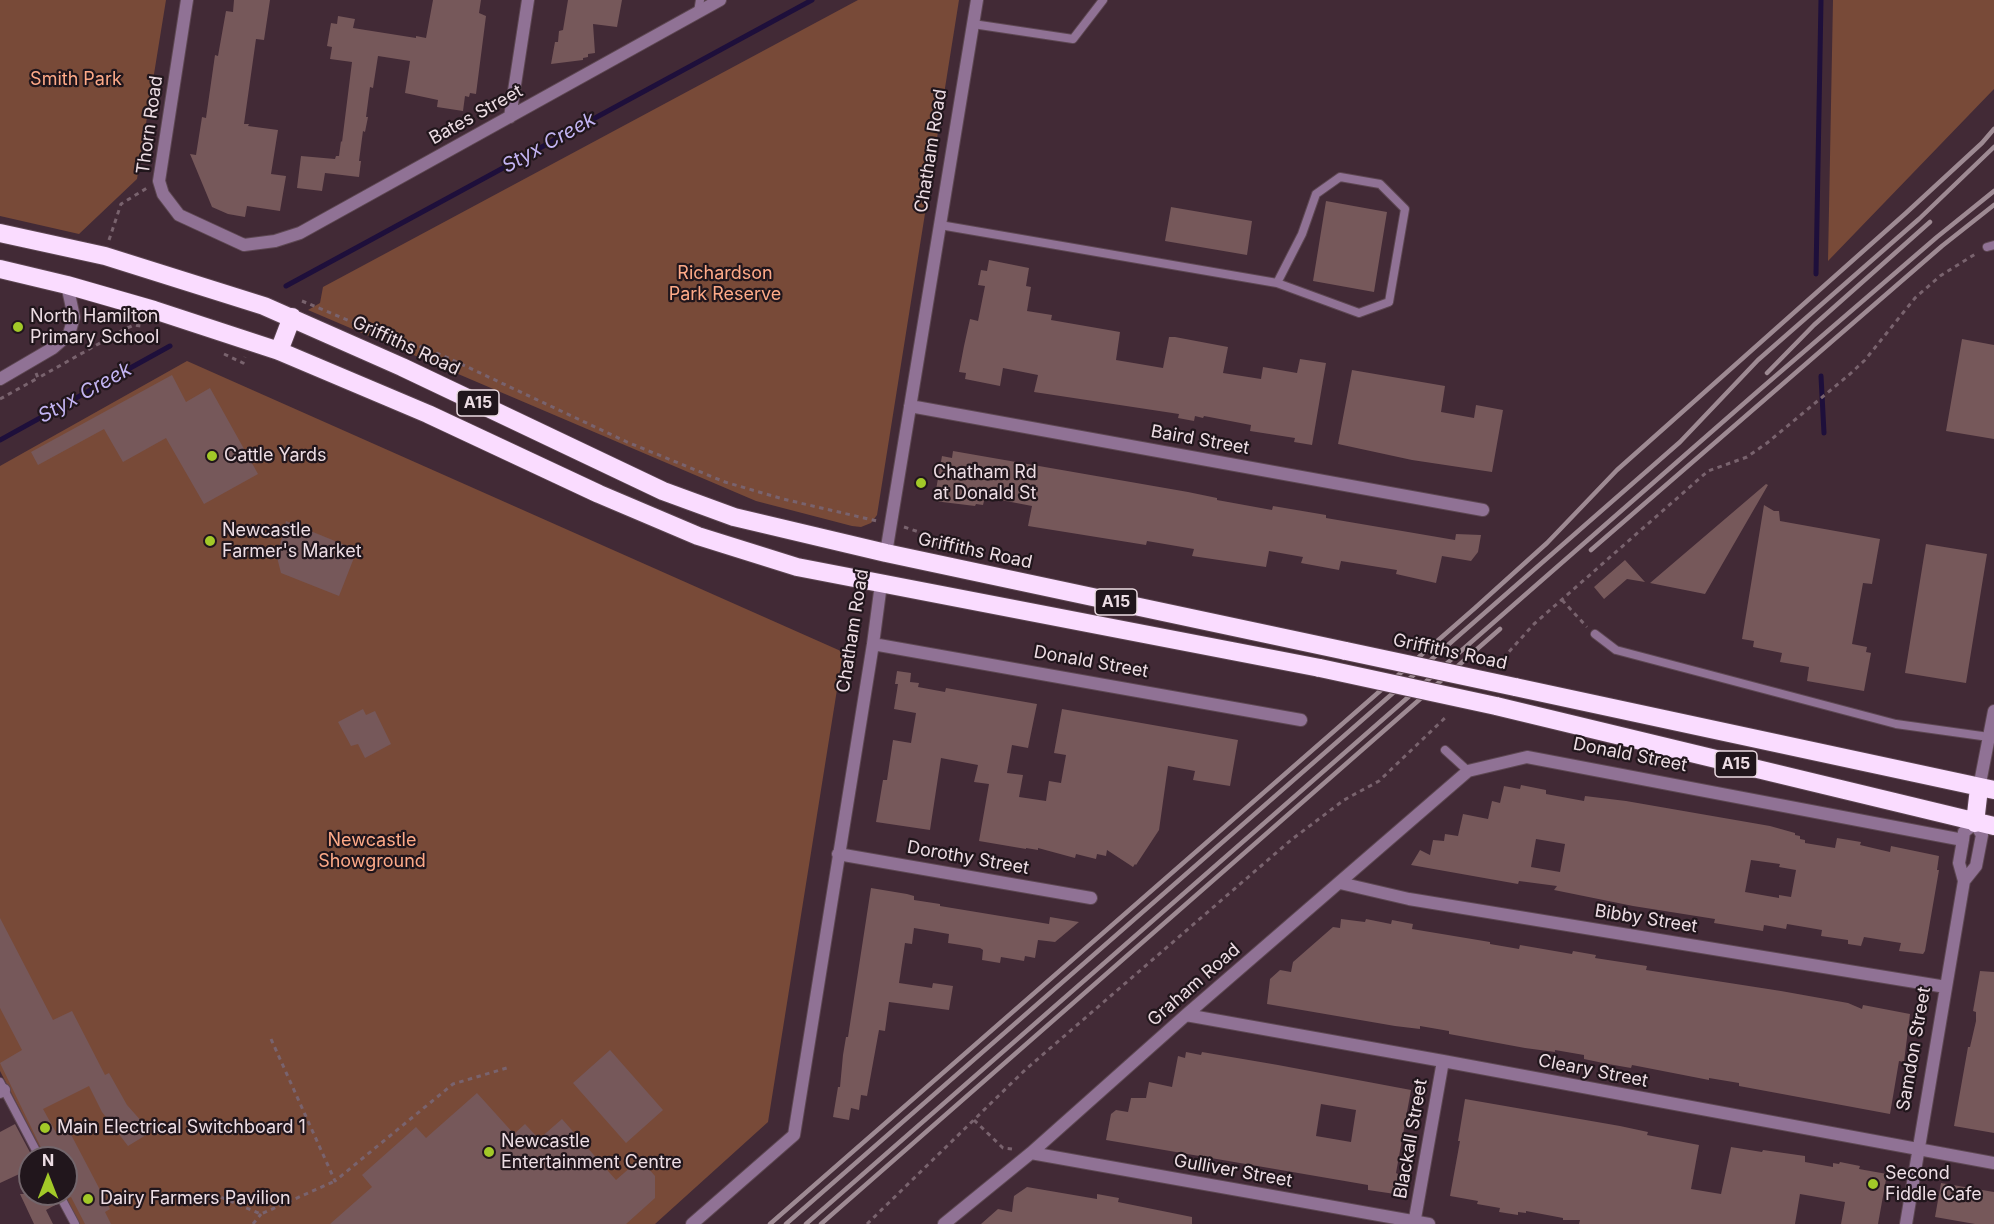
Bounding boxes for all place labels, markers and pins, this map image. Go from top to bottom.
place label: North Hamilton Primary School [30,306,159,348]
marker: North Hamilton Primary School [11,320,25,334]
place label: Cattle Yards [224,445,327,467]
marker: Cattle Yards [205,449,219,463]
place label: Chatham Rd at Donald St [933,462,1037,504]
marker: Chatham Rd at Donald St [914,476,928,490]
place label: Newcastle Farmer's Market [222,520,362,562]
marker: Newcastle Farmer's Market [203,534,217,548]
place label: Main Electrical Switchboard 1 [57,1117,306,1139]
marker: Main Electrical Switchboard 1 [38,1121,52,1135]
place label: Newcastle Entertainment Centre [501,1131,682,1174]
marker: Newcastle Entertainment Centre [482,1145,496,1159]
place label: Second Fiddle Cafe [1885,1163,1982,1206]
marker: Second Fiddle Cafe [1866,1177,1880,1191]
place label: Dairy Farmers Pavilion [100,1188,291,1210]
marker: Dairy Farmers Pavilion [81,1192,95,1206]

